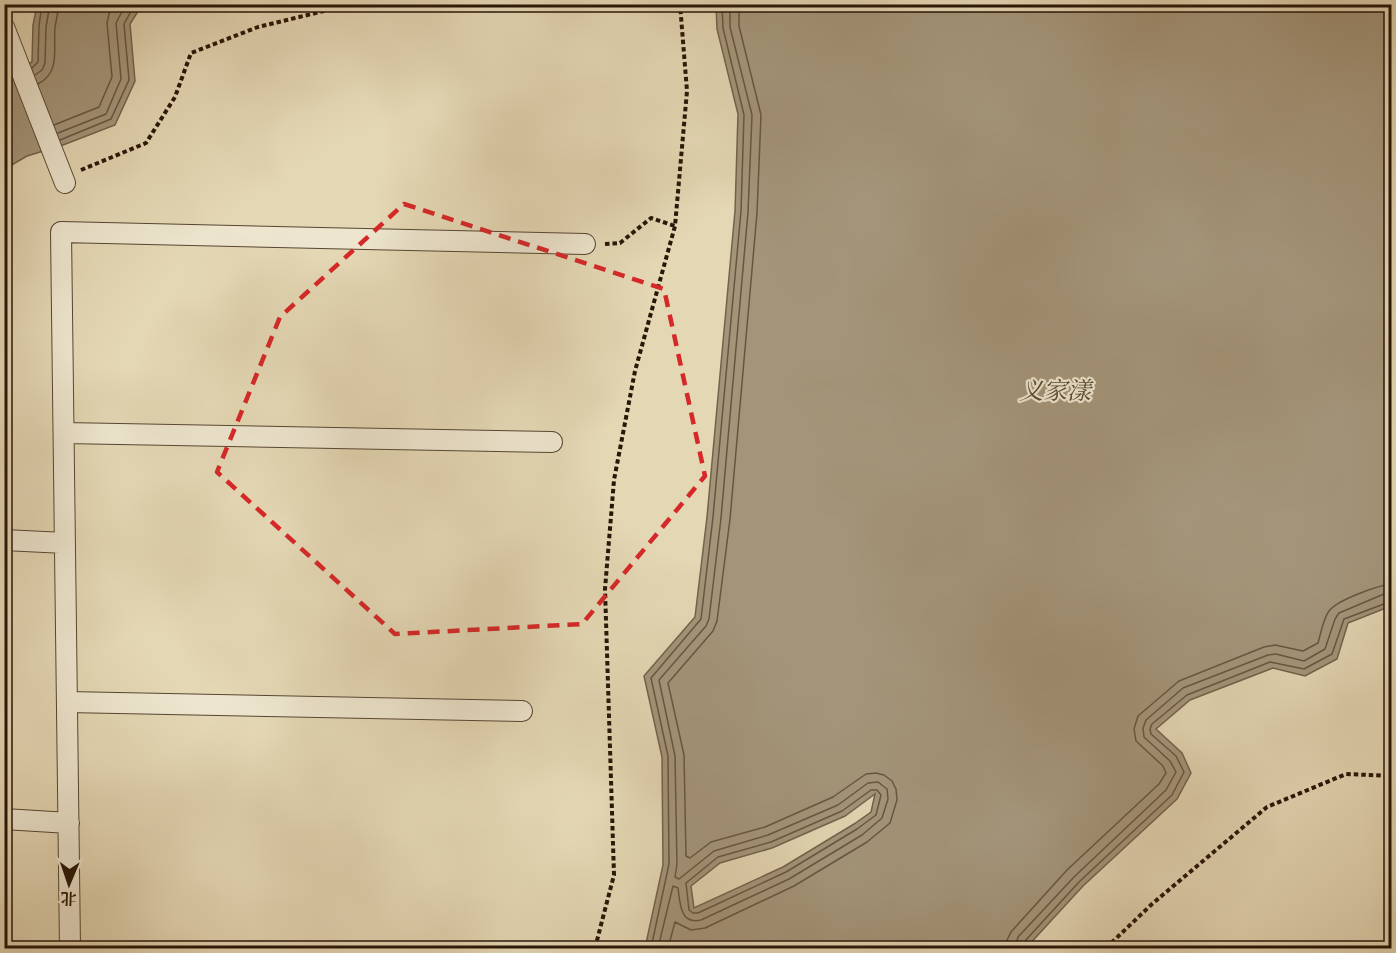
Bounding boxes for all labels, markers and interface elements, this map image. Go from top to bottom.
water label: 义家漾 [1019,373,1094,408]
north arrow [39,854,99,914]
text: 北 [60,887,77,911]

